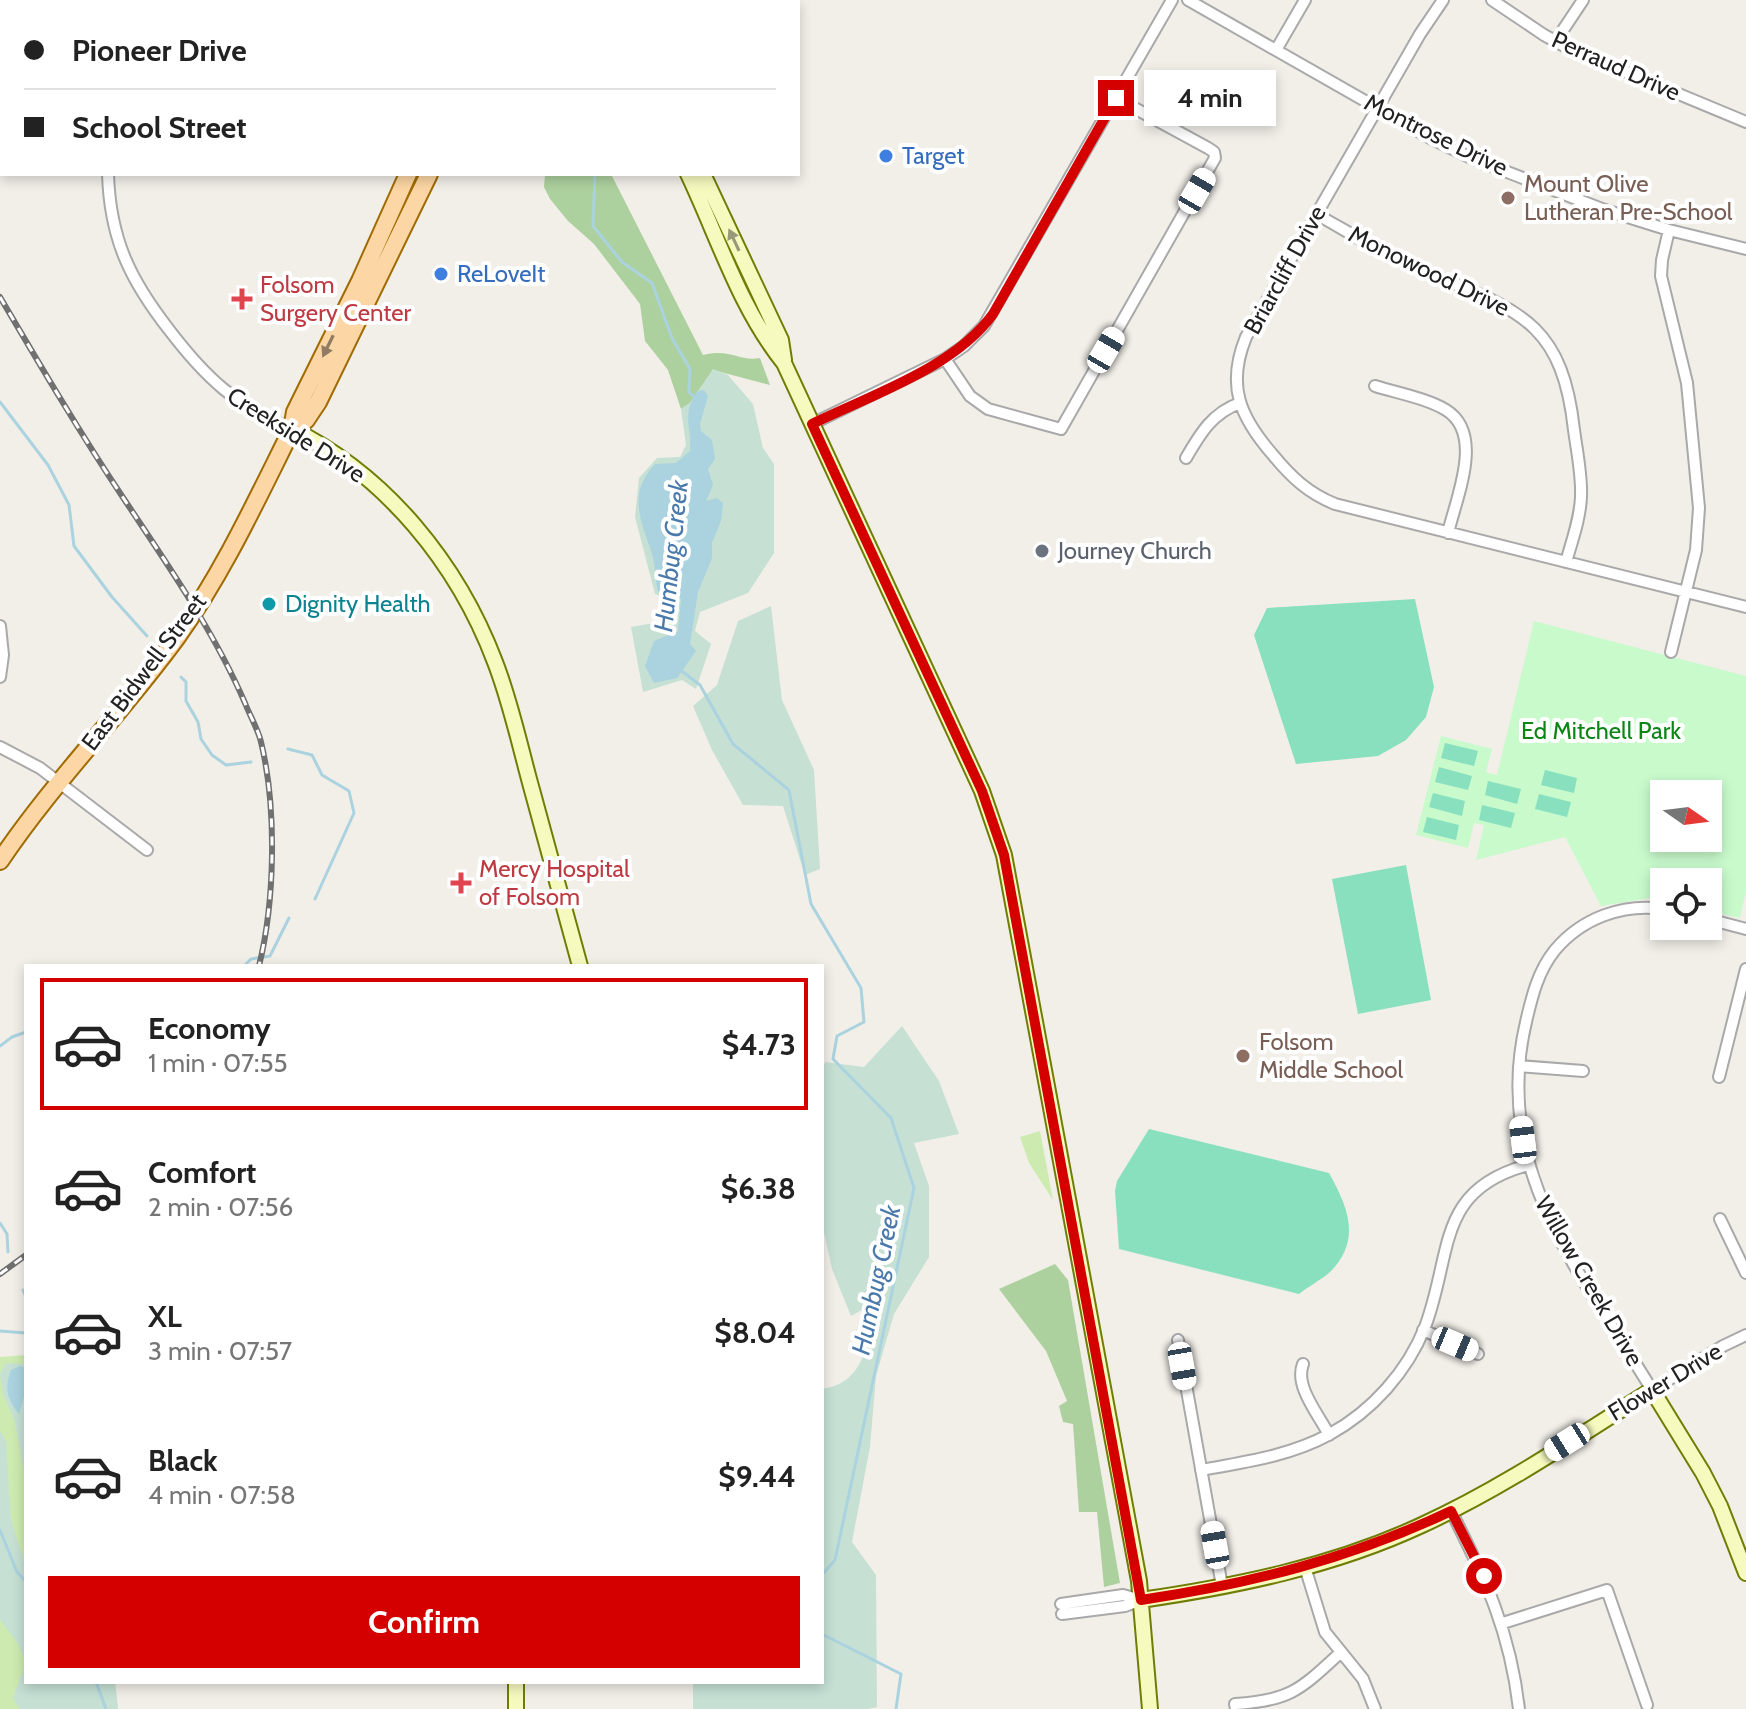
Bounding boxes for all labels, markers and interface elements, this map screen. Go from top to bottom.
street label: Perraud Drive [1548,24,1685,107]
text: Pioneer Drive [72,32,247,69]
callout: 4 min [1144,70,1276,126]
route end [1098,80,1134,116]
text: 4 min [1177,82,1243,114]
street label: Montrose Drive [1360,87,1513,182]
text: School Street [72,109,247,146]
place label: Target [902,141,965,170]
marker: Target [877,147,895,165]
car [1175,164,1219,218]
place label: Mount Olive Lutheran Pre-School [1524,169,1733,226]
marker: Mount Olive Lutheran Pre-School [1499,189,1517,207]
street label: Briarcliff Drive [1237,200,1332,339]
street label: Monowood Drive [1344,219,1514,322]
one-way arrow [727,228,741,252]
place label: ReLoveIt [457,259,545,288]
marker: ReLoveIt [432,265,450,283]
place label: Folsom Surgery Center [260,270,411,327]
marker: Folsom Surgery Center [231,288,253,310]
car [1084,323,1128,377]
one-way arrow [321,335,335,358]
street label: Creekside Drive [222,381,371,488]
water label: Humbug Creek [647,478,695,633]
place label: Journey Church [1057,536,1212,565]
marker: Journey Church [1033,542,1051,560]
street label: East Bidwell Street [75,588,212,756]
place label: Dignity Health [285,589,431,618]
marker: Dignity Health [260,595,278,613]
park label: Ed Mitchell Park [1521,716,1681,745]
north arrow [1650,780,1722,852]
map controls [1650,780,1722,940]
place label: Mercy Hospital of Folsom [479,854,630,911]
button: locate [1650,868,1722,940]
marker: Mercy Hospital of Folsom [450,872,472,894]
icon: car [52,1008,124,1080]
text: Economy [148,1010,271,1047]
text: $4.73 [722,1026,796,1063]
place label: Folsom Middle School [1259,1027,1404,1084]
text: 1 min · 07:55 [148,1047,288,1079]
marker: Folsom Middle School [1234,1047,1252,1065]
car [1508,1115,1538,1165]
icon: car [52,1152,124,1224]
text: Comfort [148,1154,256,1191]
text: $6.38 [721,1170,796,1207]
text: 2 min · 07:56 [148,1191,293,1223]
street label: Willow Creek Drive [1529,1191,1650,1371]
water label: Humbug Creek [845,1201,908,1358]
icon: car [52,1296,124,1368]
text: XL [148,1298,182,1335]
text: $8.04 [714,1314,796,1351]
car [1428,1324,1482,1364]
text: 3 min · 07:57 [148,1335,292,1367]
street label: Flower Drive [1603,1336,1727,1427]
car [1166,1340,1198,1392]
car [1540,1419,1594,1465]
icon: car [52,1440,124,1512]
text: Black [148,1442,218,1479]
text: $9.44 [718,1458,796,1495]
text: 4 min · 07:58 [148,1479,296,1511]
car [1199,1519,1231,1571]
route start [1466,1558,1502,1594]
button: Confirm [48,1576,800,1668]

